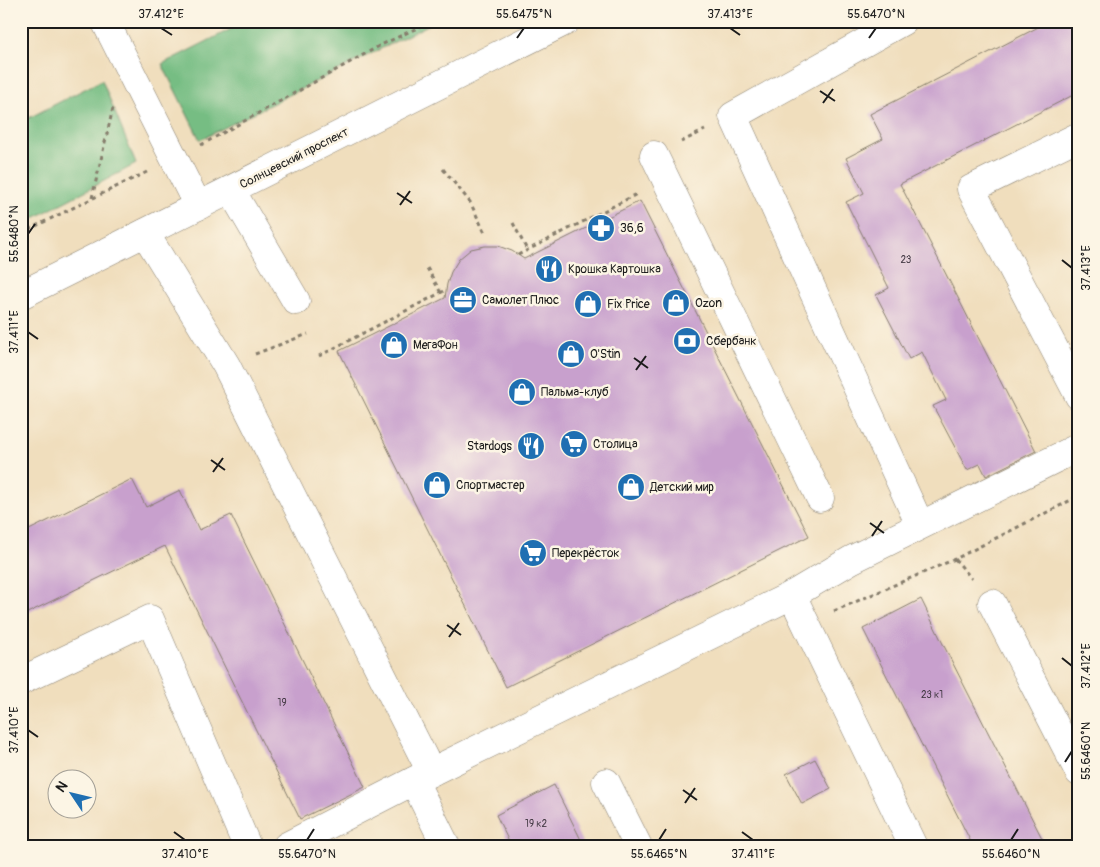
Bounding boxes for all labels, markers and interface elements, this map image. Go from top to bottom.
text: 37.412°E [138,7,184,22]
text: 55.6475°N [496,7,552,22]
text: 37.413°E [707,7,753,22]
text: 55.6470°N [847,7,905,22]
street label: Солнцевский проспект [237,125,351,192]
text: 55.6480°N [7,205,22,263]
pharmacy icon: 36,6 [586,213,616,243]
place label: 36,6 [620,221,644,236]
text: 37.413°E [1079,245,1094,291]
restaurant icon: Крошка Картошка [534,254,564,284]
house number: 23 [901,254,912,266]
place label: Крошка Картошка [568,262,661,277]
office icon: Самолет Плюс [448,285,478,315]
shop icon: Ozon [661,288,691,318]
shop icon: Fix Price [573,289,603,319]
place label: Самолет Плюс [482,293,559,308]
place label: Ozon [695,296,722,311]
place label: Fix Price [607,297,650,312]
text: 37.411°E [7,310,22,354]
bank icon: Сбербанк [672,326,702,356]
shop icon: МегаФон [379,330,409,360]
place label: Сбербанк [706,334,757,349]
place label: МегаФон [413,338,458,353]
shop icon: O'Stin [556,339,586,369]
place label: O'Stin [590,347,621,362]
shop icon: Пальма-клуб [507,377,537,407]
place label: Пальма-клуб [541,385,609,400]
supermarket icon: Столица [559,429,589,459]
restaurant icon: Stardogs [516,431,546,461]
place label: Столица [593,437,638,452]
place label: Stardogs [467,439,513,454]
shop icon: Спортмастер [422,470,452,500]
shop icon: Детский мир [616,472,646,502]
place label: Спортмастер [456,478,525,493]
place label: Детский мир [649,480,714,495]
supermarket icon: Перекрёсток [518,538,548,568]
place label: Перекрёсток [552,546,620,561]
text: 37.412°E [1079,643,1094,689]
house number: 23 к1 [921,689,943,701]
house number: 19 [277,697,287,709]
text: 37.410°E [7,706,22,754]
text: 55.6460°N [1079,722,1094,780]
north arrow [48,770,98,820]
text: N [52,778,71,796]
house number: 19 к2 [525,818,547,830]
text: 37.410°E [161,847,209,862]
text: 55.6470°N [278,847,336,862]
text: 55.6465°N [631,847,687,862]
text: 37.411°E [731,847,775,862]
text: 55.6460°N [982,847,1040,862]

